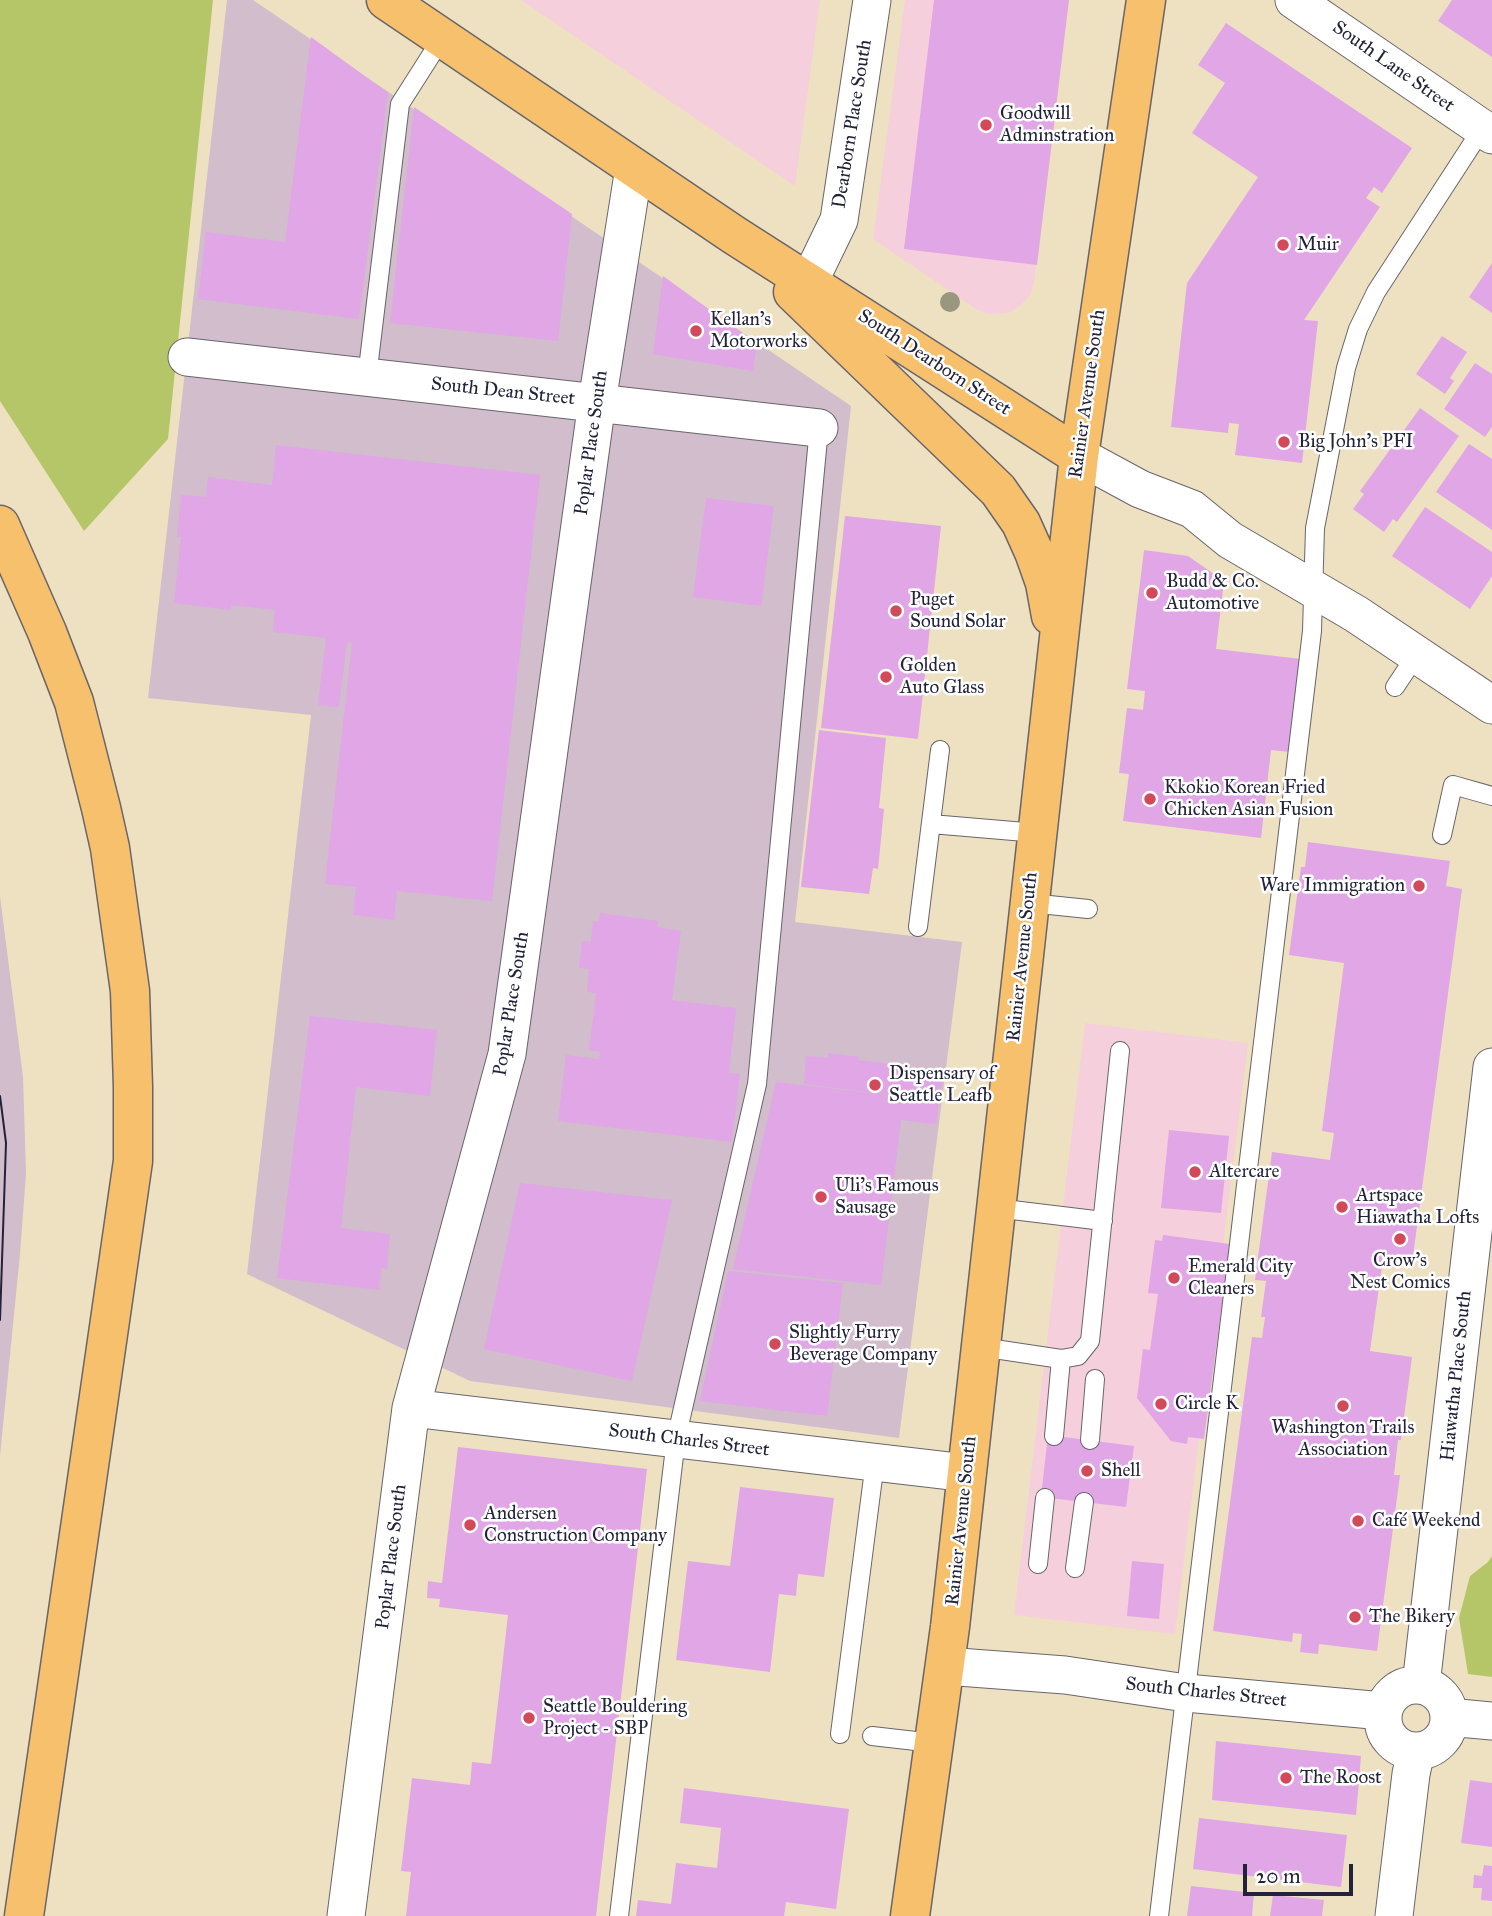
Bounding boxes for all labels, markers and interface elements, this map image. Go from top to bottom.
street label: South Lane Street [1328,16,1458,118]
street label: Dearborn Place South [828,38,878,210]
place label: Goodwill Adminstration [1000,103,1114,147]
marker: Goodwill Adminstration [978,117,994,133]
place label: Muir [1297,234,1339,256]
marker: Muir [1275,237,1291,253]
street label: South Dearborn Street [853,305,1015,421]
street label: Rainier Avenue South [1065,308,1111,480]
place label: Kellan's Motorworks [710,309,807,353]
marker: Kellan's Motorworks [688,323,704,339]
street label: Poplar Place South [571,369,613,517]
street label: South Dean Street [430,373,576,411]
place label: Big John's PFI [1298,431,1413,453]
marker: Big John's PFI [1276,434,1292,450]
place label: Budd & Co. Automotive [1166,571,1259,615]
marker: Budd & Co. Automotive [1144,585,1160,601]
place label: Puget Sound Solar [910,589,1006,633]
marker: Puget Sound Solar [888,603,904,619]
place label: Golden Auto Glass [900,655,984,699]
marker: Golden Auto Glass [878,669,894,685]
place label: Kkokio Korean Fried Chicken Asian Fusion [1164,777,1333,821]
marker: Kkokio Korean Fried Chicken Asian Fusion [1142,791,1158,807]
street label: Rainier Avenue South [1003,871,1043,1043]
place label: Ware Immigration [1260,875,1405,897]
marker: Ware Immigration [1411,878,1427,894]
street label: Poplar Place South [489,930,535,1078]
place label: Dispensary of Seattle Leafb [889,1063,995,1107]
marker: Dispensary of Seattle Leafb [867,1077,883,1093]
place label: Altercare [1209,1161,1279,1183]
marker: Altercare [1187,1164,1203,1180]
place label: Uli's Famous Sausage [835,1175,939,1219]
place label: Artspace Hiawatha Lofts [1356,1185,1479,1229]
marker: Uli's Famous Sausage [813,1189,829,1205]
marker: Artspace Hiawatha Lofts [1334,1199,1350,1215]
marker: Crow's Nest Comics [1392,1231,1408,1247]
place label: Crow's Nest Comics [1350,1250,1450,1294]
place label: Emerald City Cleaners [1188,1256,1293,1300]
marker: Emerald City Cleaners [1166,1270,1182,1286]
street label: Hiawatha Place South [1437,1290,1477,1462]
place label: Slightly Furry Beverage Company [789,1322,937,1366]
marker: Slightly Furry Beverage Company [767,1336,783,1352]
place label: Circle K [1175,1393,1239,1415]
marker: Circle K [1153,1396,1169,1412]
marker: Washington Trails Association [1335,1398,1351,1414]
place label: Washington Trails Association [1272,1417,1414,1461]
street label: South Charles Street [607,1420,771,1462]
street label: Rainier Avenue South [942,1435,982,1607]
place label: Shell [1101,1460,1141,1482]
marker: Shell [1079,1463,1095,1479]
street label: Poplar Place South [372,1483,412,1631]
place label: Andersen Construction Company [484,1503,667,1547]
place label: Café Weekend [1372,1510,1481,1532]
marker: Café Weekend [1350,1513,1366,1529]
marker: Andersen Construction Company [462,1517,478,1533]
place label: The Bikery [1369,1606,1455,1628]
marker: The Bikery [1347,1609,1363,1625]
street label: South Charles Street [1124,1673,1288,1713]
place label: Seattle Bouldering Project - SBP [543,1696,687,1740]
marker: Seattle Bouldering Project - SBP [521,1710,537,1726]
place label: The Roost [1300,1767,1382,1789]
marker: The Roost [1278,1770,1294,1786]
scale bar [1247,1850,1357,1894]
text: 20 m [1256,1863,1301,1889]

